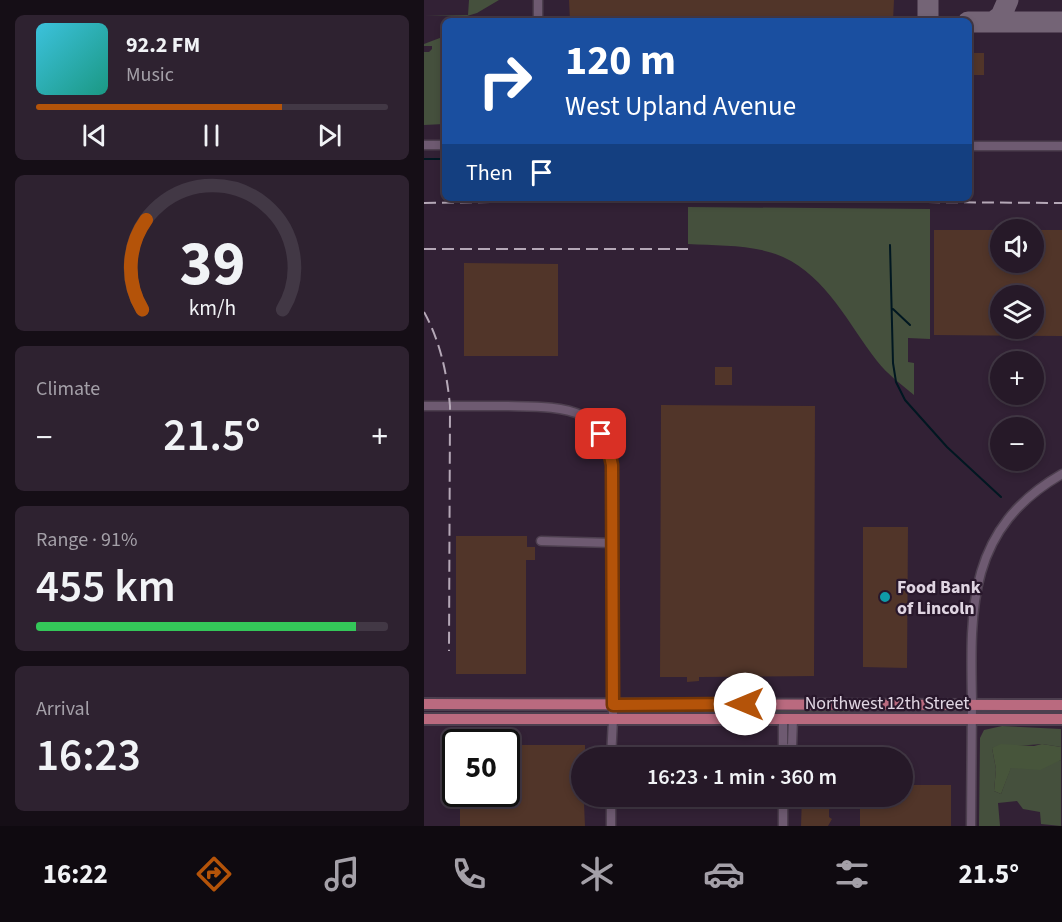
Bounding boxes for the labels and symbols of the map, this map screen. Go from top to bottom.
pin [575,408,626,459]
place label: Food Bank of Lincoln [897,575,981,621]
marker: Food Bank of Lincoln [878,590,892,604]
position arrow [713,672,777,736]
street label: Northwest 12th Street [805,691,969,716]
speed limit sign: 50 [442,729,520,807]

